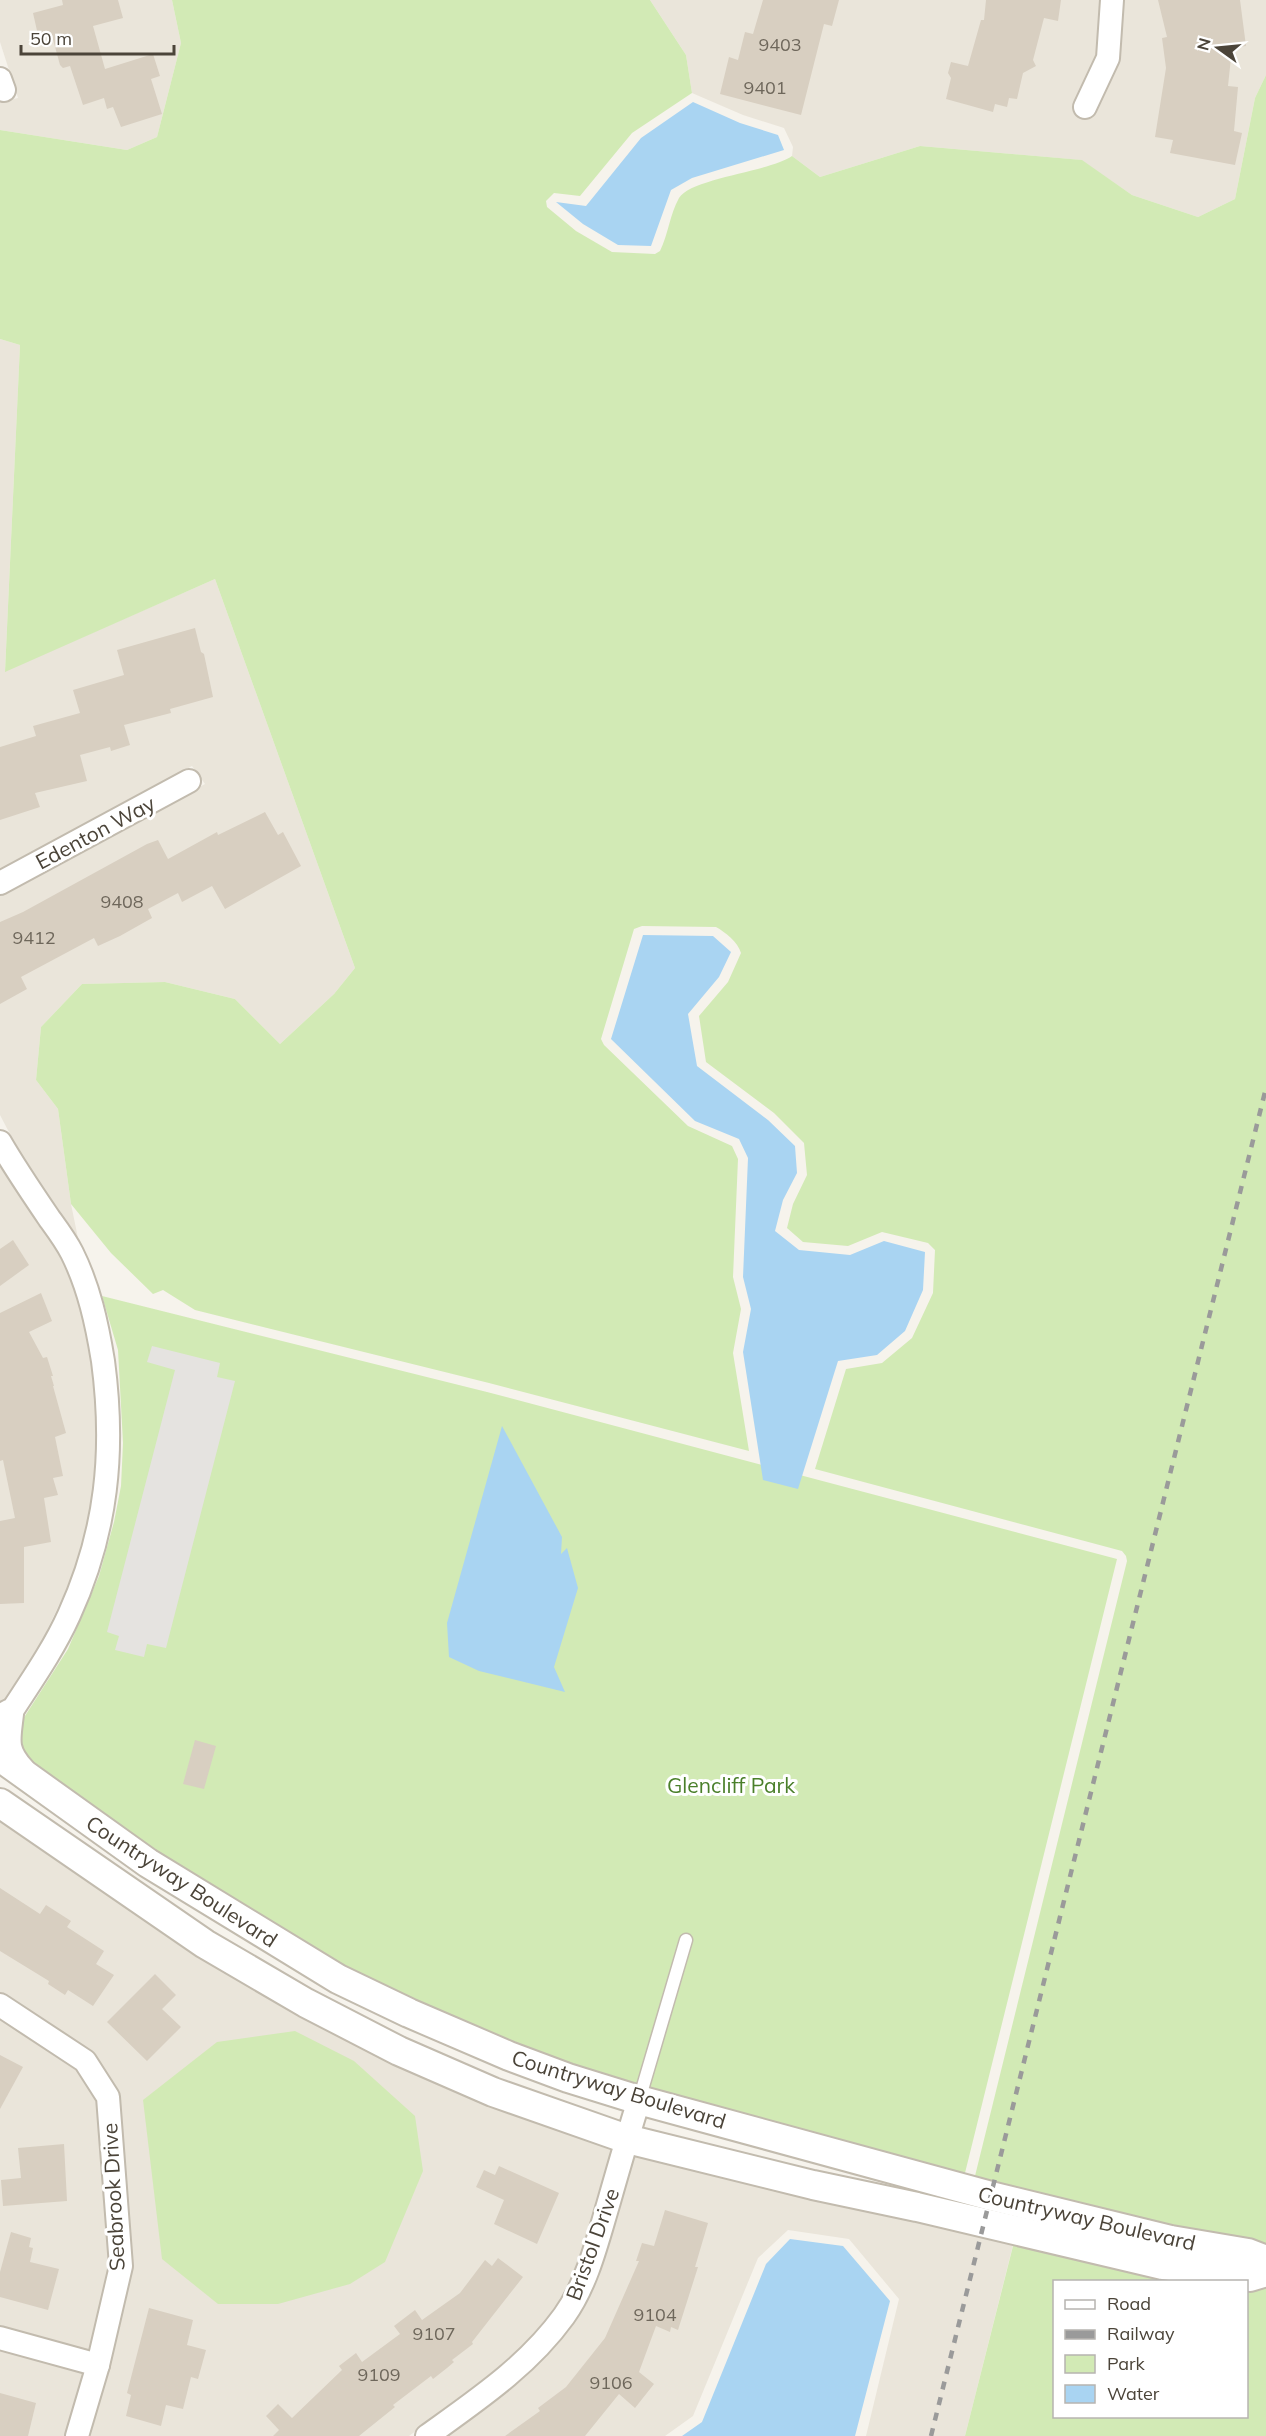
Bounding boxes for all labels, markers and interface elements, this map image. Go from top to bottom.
scale bar [21,18,174,56]
north arrow [1188,18,1248,78]
text: 50 m [30,27,72,50]
house number: 9403 [758,33,802,56]
text: N [1192,36,1215,53]
house number: 9401 [743,76,787,99]
street label: Edenton Way [31,790,159,874]
house number: 9408 [100,890,144,913]
house number: 9412 [12,926,56,949]
park label: Glencliff Park [667,1772,795,1798]
street label: Countryway Boulevard [82,1810,282,1952]
street label: Countryway Boulevard [509,2044,729,2134]
street label: Seabrook Drive [96,2122,130,2272]
street label: Countryway Boulevard [976,2180,1198,2256]
street label: Bristol Drive [560,2184,624,2304]
legend [1053,2280,1248,2418]
text: Road [1107,2292,1151,2315]
house number: 9104 [633,2303,677,2326]
house number: 9107 [412,2322,456,2345]
text: Railway [1107,2322,1175,2345]
text: Park [1107,2352,1146,2375]
house number: 9109 [357,2363,401,2386]
house number: 9106 [589,2371,633,2394]
text: Water [1107,2382,1160,2405]

